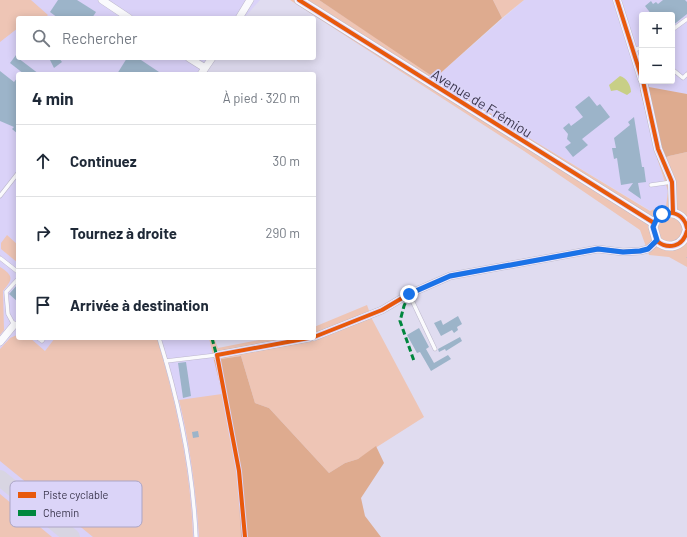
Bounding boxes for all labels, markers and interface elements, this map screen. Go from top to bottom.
map controls [639,12,675,84]
button: + [639,12,675,48]
search box [16,16,316,60]
icon: search [30,27,52,49]
text: Rechercher [62,29,138,47]
button: − [639,48,675,84]
street label: Avenue de Frémiou [428,65,536,141]
text: 4 min [32,88,74,108]
text: À pied · 320 m [223,90,300,106]
icon: ahead [32,150,54,172]
text: Continuez [70,152,137,170]
text: 30 m [273,153,300,169]
route start [653,205,671,223]
icon: right [32,222,54,244]
text: Tournez à droite [70,224,177,242]
text: 290 m [266,225,300,241]
route end [400,285,418,303]
icon: arrive [32,294,54,316]
text: Arrivée à destination [70,296,209,314]
legend [10,481,142,527]
text: Piste cyclable [43,488,108,501]
text: Chemin [43,506,79,519]

